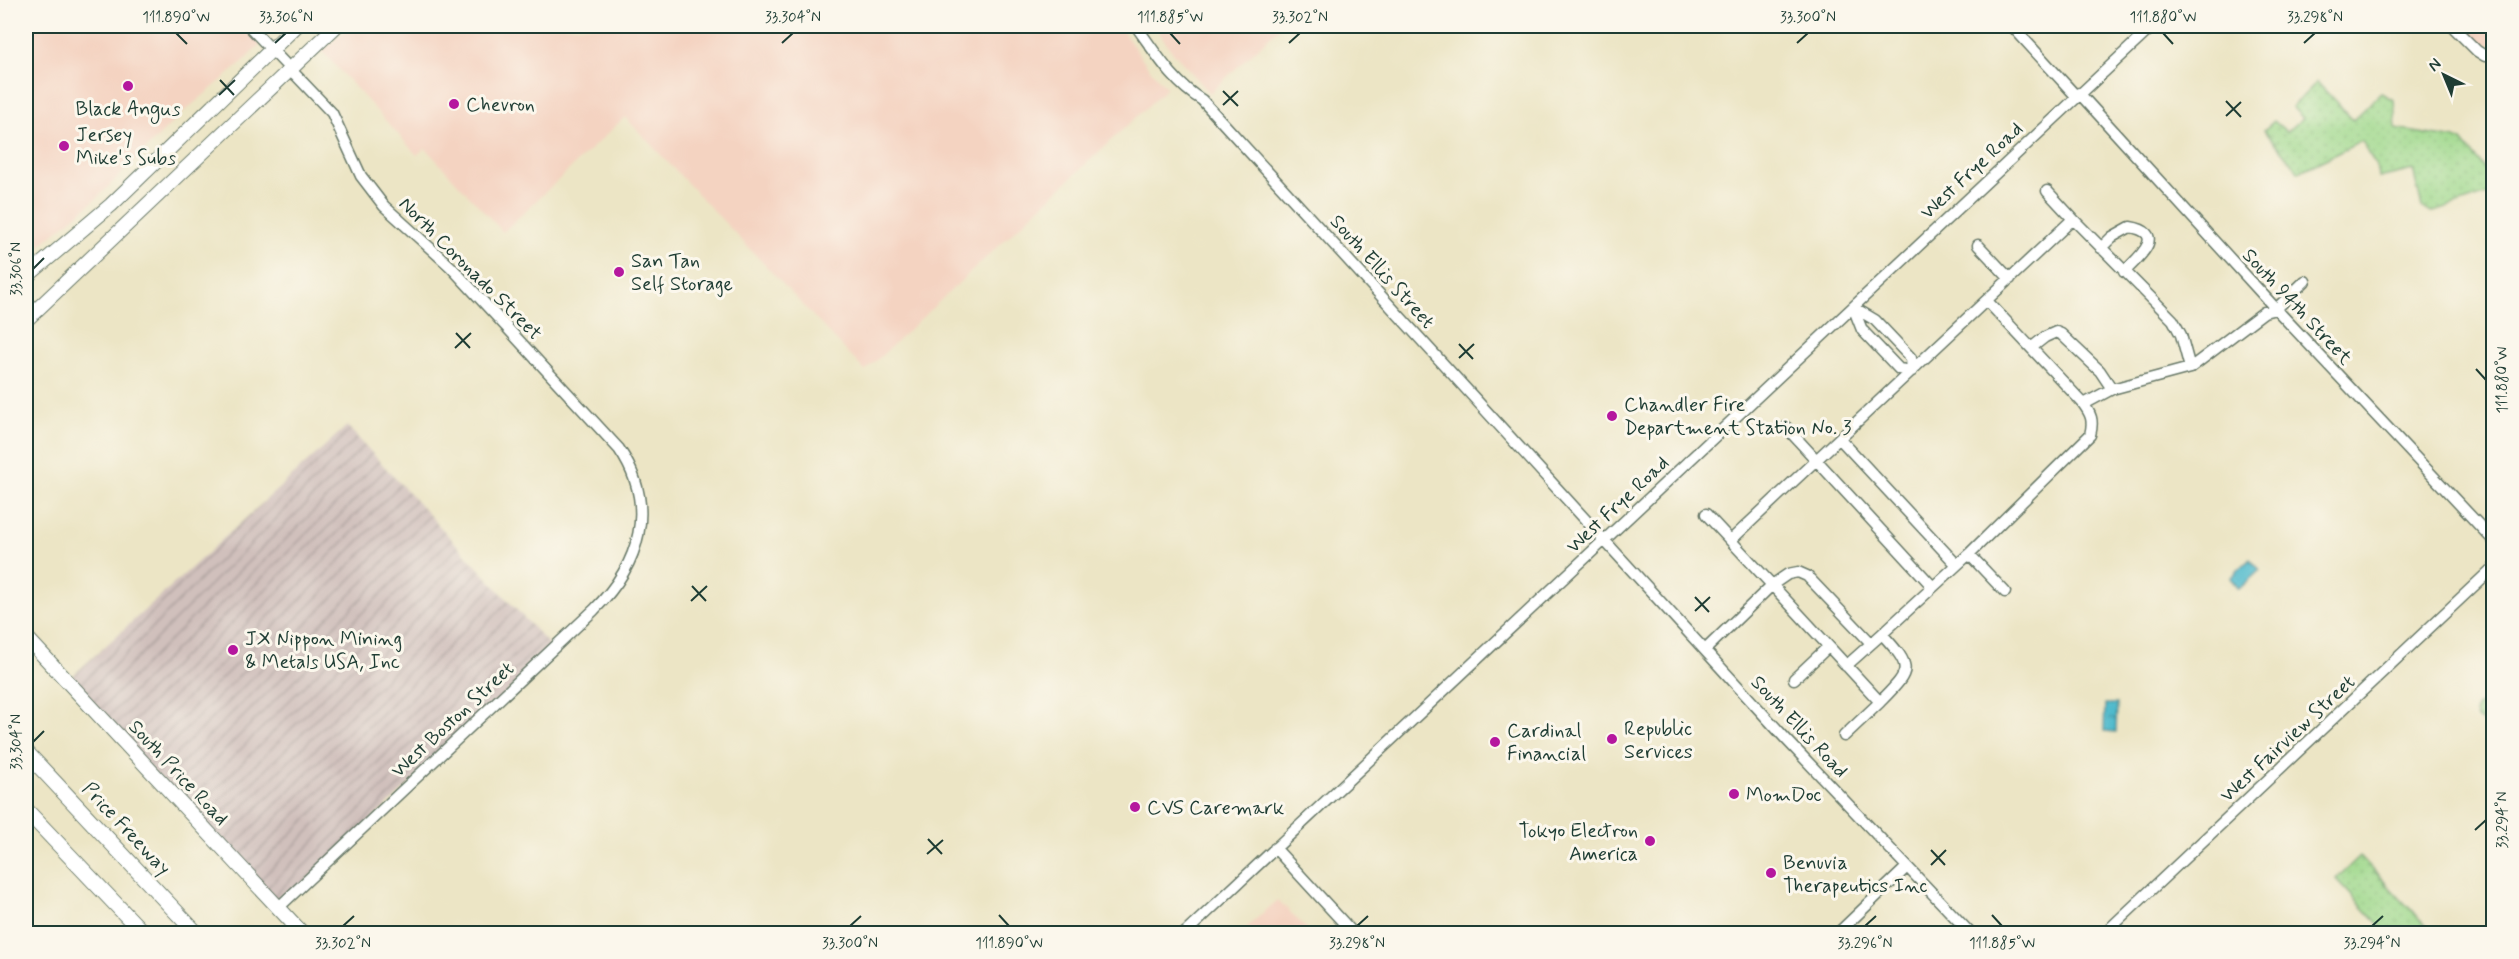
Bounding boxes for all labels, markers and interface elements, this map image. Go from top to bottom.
text: 111.890°W [142,8,210,28]
text: 33.306°N [259,8,313,28]
text: 33.304°N [765,8,821,28]
text: 111.885°W [1137,8,1203,28]
text: 33.302°N [1272,8,1328,28]
text: 33.300°N [1780,8,1836,28]
text: 111.880°W [2130,8,2196,28]
text: 33.298°N [2287,8,2343,28]
north arrow [2414,45,2474,105]
text: N [2424,54,2446,76]
marker: Black Angus [121,79,135,93]
place label: Chevron [466,92,535,119]
place label: Black Angus [76,96,181,124]
marker: Chevron [447,97,461,111]
street label: West Frye Road [1915,116,2029,226]
place label: Jersey Mike's Subs [76,122,176,172]
marker: Jersey Mike's Subs [57,139,71,153]
street label: North Coronado Street [392,191,548,347]
street label: South Ellis Street [1323,209,1440,335]
text: 33.306°N [7,242,27,296]
street label: South 94th Street [2236,243,2358,371]
place label: San Tan Self Storage [631,248,733,298]
marker: San Tan Self Storage [612,265,626,279]
text: 111.880°W [2493,347,2513,413]
place label: Chandler Fire Department Station No. 3 [1624,392,1852,442]
marker: Chandler Fire Department Station No. 3 [1605,409,1619,423]
street label: West Frye Road [1561,450,1675,560]
place label: JX Nippon Mining & Metals USA, Inc [245,626,402,676]
marker: JX Nippon Mining & Metals USA, Inc [226,643,240,657]
street label: West Boston Street [386,656,520,784]
street label: West Fairview Street [2215,669,2362,809]
street label: South Ellis Road [1744,670,1854,784]
text: 33.304°N [7,714,27,770]
street label: South Price Road [122,714,234,832]
place label: Republic Services [1624,716,1693,766]
place label: Cardinal Financial [1507,718,1586,768]
marker: Republic Services [1605,732,1619,746]
marker: Cardinal Financial [1488,735,1502,749]
street label: Price Freeway [76,776,176,882]
place label: MomDoc [1746,782,1821,809]
marker: MomDoc [1727,787,1741,801]
text: 33.294°N [2493,792,2513,848]
place label: CVS Caremark [1147,795,1284,822]
marker: CVS Caremark [1128,800,1142,814]
place label: Tokyo Electron America [1519,818,1638,868]
marker: Tokyo Electron America [1643,834,1657,848]
place label: Benuvia Therapeutics Inc [1783,850,1927,900]
marker: Benuvia Therapeutics Inc [1764,866,1778,880]
text: 33.302°N [315,934,371,954]
text: 33.300°N [822,934,878,954]
text: 111.890°W [975,934,1043,954]
text: 33.298°N [1329,934,1385,954]
text: 33.296°N [1837,934,1893,954]
text: 111.885°W [1969,934,2035,954]
text: 33.294°N [2344,934,2400,954]

